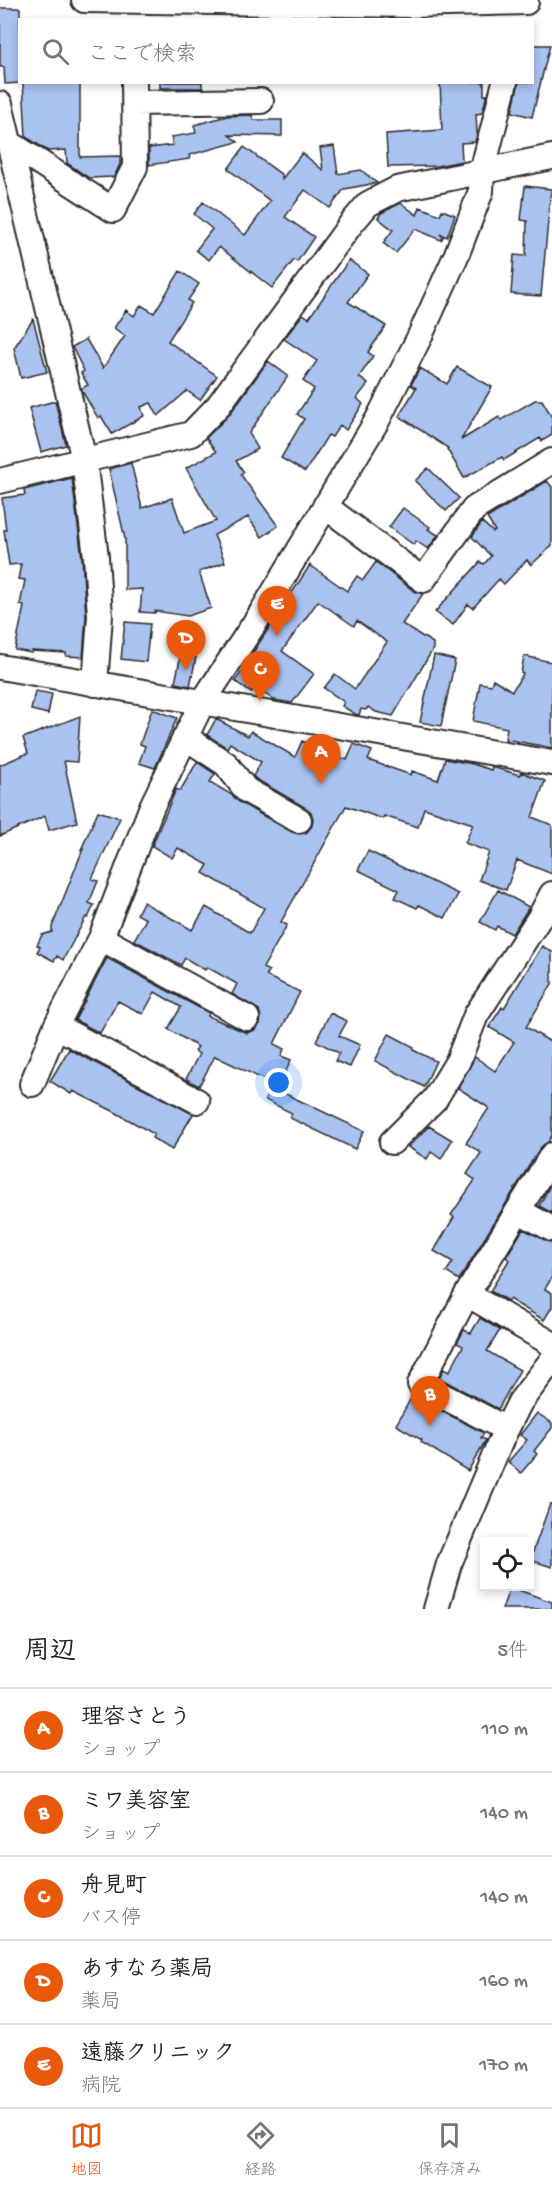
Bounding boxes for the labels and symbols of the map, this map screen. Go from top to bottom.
pin: E [258,586,296,636]
pin: D [166,620,206,670]
pin: C [240,652,280,701]
pin: A [302,734,340,784]
your location [264,1068,293,1097]
pin: B [410,1376,450,1426]

